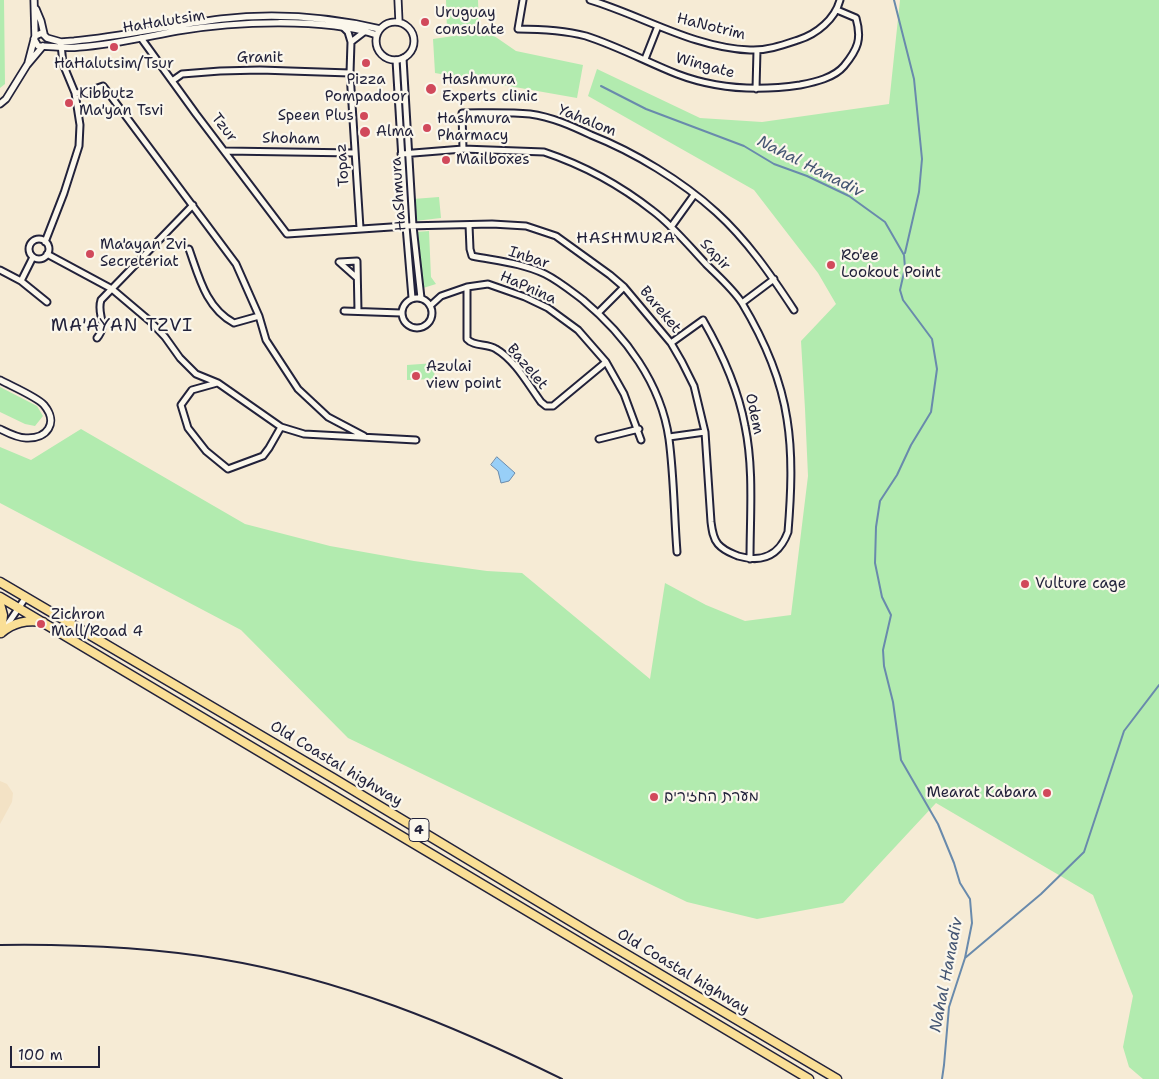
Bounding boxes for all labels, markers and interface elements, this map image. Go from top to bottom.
place label: Uruguay consulate [435,4,505,39]
street label: HaHalutsim [121,7,207,37]
street label: HaNotrim [675,10,747,44]
marker: Uruguay consulate [419,16,431,28]
marker: HaHalutsim/Tsur [108,41,120,53]
street label: Granit [237,49,283,67]
street label: Wingate [674,49,736,83]
place label: HaHalutsim/Tsur [54,55,174,73]
marker: Pizza Pompadoor [360,57,372,69]
place label: Pizza Pompadoor [325,71,407,106]
place label: Hashmura Experts clinic [442,71,538,106]
marker: Hashmura Experts clinic [424,82,438,96]
place label: Kibbutz Ma'yan Tsvi [79,85,164,120]
marker: Kibbutz Ma'yan Tsvi [63,97,75,109]
street label: Yahalom [555,101,619,141]
place label: Speen Plus [278,107,354,125]
street label: Tzur [207,110,241,146]
marker: Speen Plus [358,110,370,122]
place label: Hashmura Pharmacy [437,110,510,145]
marker: Hashmura Pharmacy [421,122,433,134]
place label: Alma [376,123,414,141]
marker: Alma [358,125,372,139]
street label: Shoham [262,129,320,149]
water label: Nahal Hanadiv [754,132,866,202]
street label: Topaz [333,143,353,187]
place label: Mailboxes [456,151,530,169]
marker: Mailboxes [440,154,452,166]
street label: HaShmura [387,156,411,232]
district label: HASHMURA [575,229,677,249]
street label: Sapir [696,235,734,275]
place label: Ma'ayan Zvi Secreteriat [100,236,187,271]
street label: Inbar [506,243,552,273]
place label: Ro'ee Lookout Point [841,247,941,282]
marker: Ma'ayan Zvi Secreteriat [84,248,96,260]
marker: Ro'ee Lookout Point [825,259,837,271]
street label: HaPnina [497,268,559,308]
street label: Bareket [635,283,685,337]
district label: MA'AYAN TZVI [49,315,195,337]
street label: Bazelet [503,340,551,394]
place label: Azulai view point [426,358,501,393]
marker: Azulai view point [410,370,422,382]
street label: Odem [741,392,767,436]
place label: Vulture cage [1035,575,1126,593]
marker: Vulture cage [1019,578,1031,590]
place label: Zichron Mall/Road 4 [51,606,143,641]
marker: Zichron Mall/Road 4 [35,618,47,630]
street label: Old Coastal highway [267,717,405,811]
place label: Mearat Kabara [926,784,1037,802]
marker: Mearat Kabara [1041,787,1053,799]
place label: מערת החזירים [664,788,759,806]
marker: מערת החזירים [648,791,660,803]
road number: 4 [409,818,429,842]
water label: Nahal Hanadiv [926,916,968,1034]
street label: Old Coastal highway [614,925,752,1019]
scale bar [12,1036,102,1068]
text: 100 m [18,1045,63,1065]

